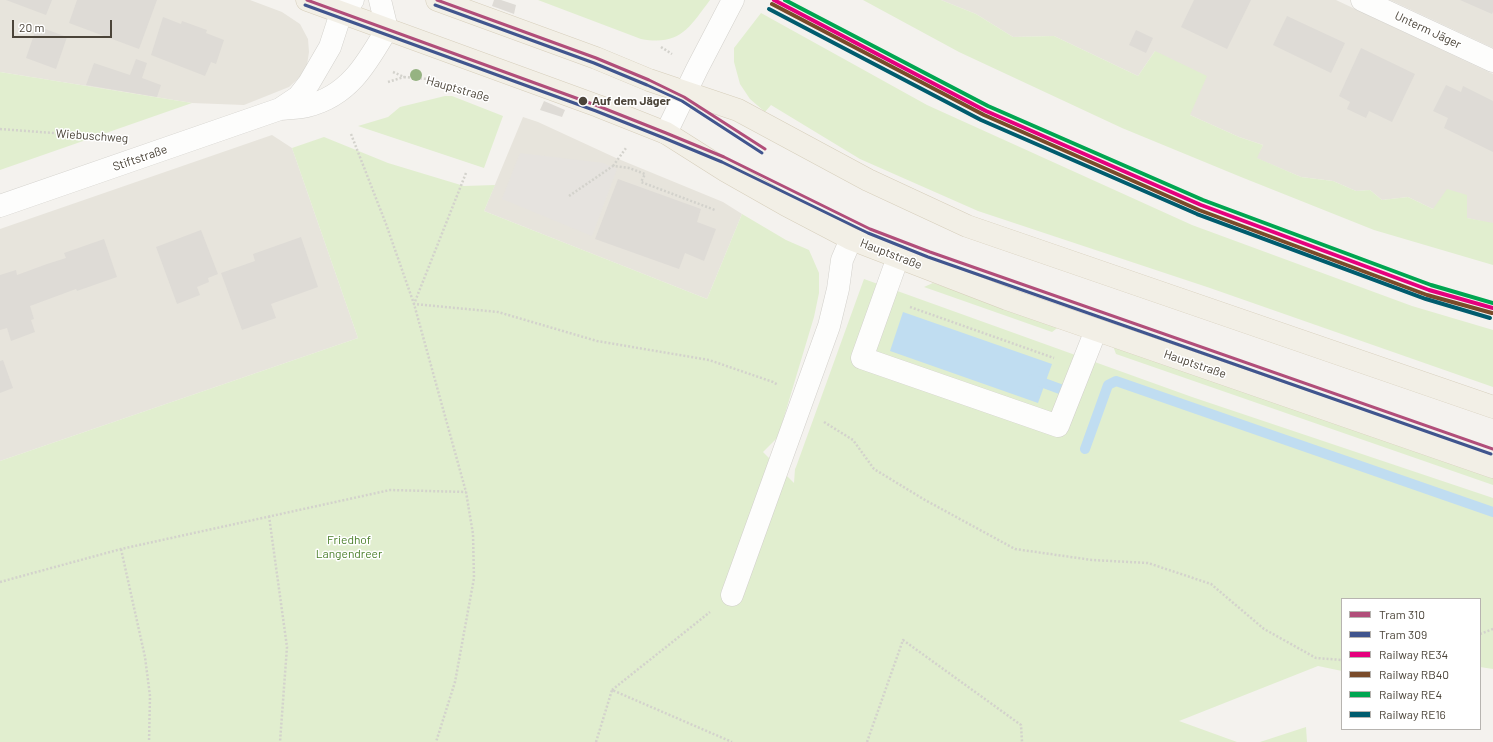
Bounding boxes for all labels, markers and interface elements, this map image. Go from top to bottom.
street label: Unterm Jäger [1392,8,1464,52]
scale bar [14,12,114,38]
text: 20 m [19,20,45,34]
street label: Hauptstraße [425,73,491,105]
place label: Auf dem Jäger [592,94,671,108]
marker: Auf dem Jäger [577,95,589,107]
street label: Wiebuschweg [55,126,129,146]
street label: Stiftstraße [111,142,169,174]
street label: Hauptstraße [858,236,924,272]
street label: Hauptstraße [1162,347,1228,381]
park label: Friedhof Langendreer [316,533,382,561]
legend [1341,598,1481,730]
text: Tram 310 [1379,607,1425,621]
text: Tram 309 [1379,627,1427,641]
text: Railway RE34 [1379,647,1448,661]
text: Railway RB40 [1379,667,1449,681]
text: Railway RE4 [1379,687,1442,701]
text: Railway RE16 [1379,707,1446,721]

